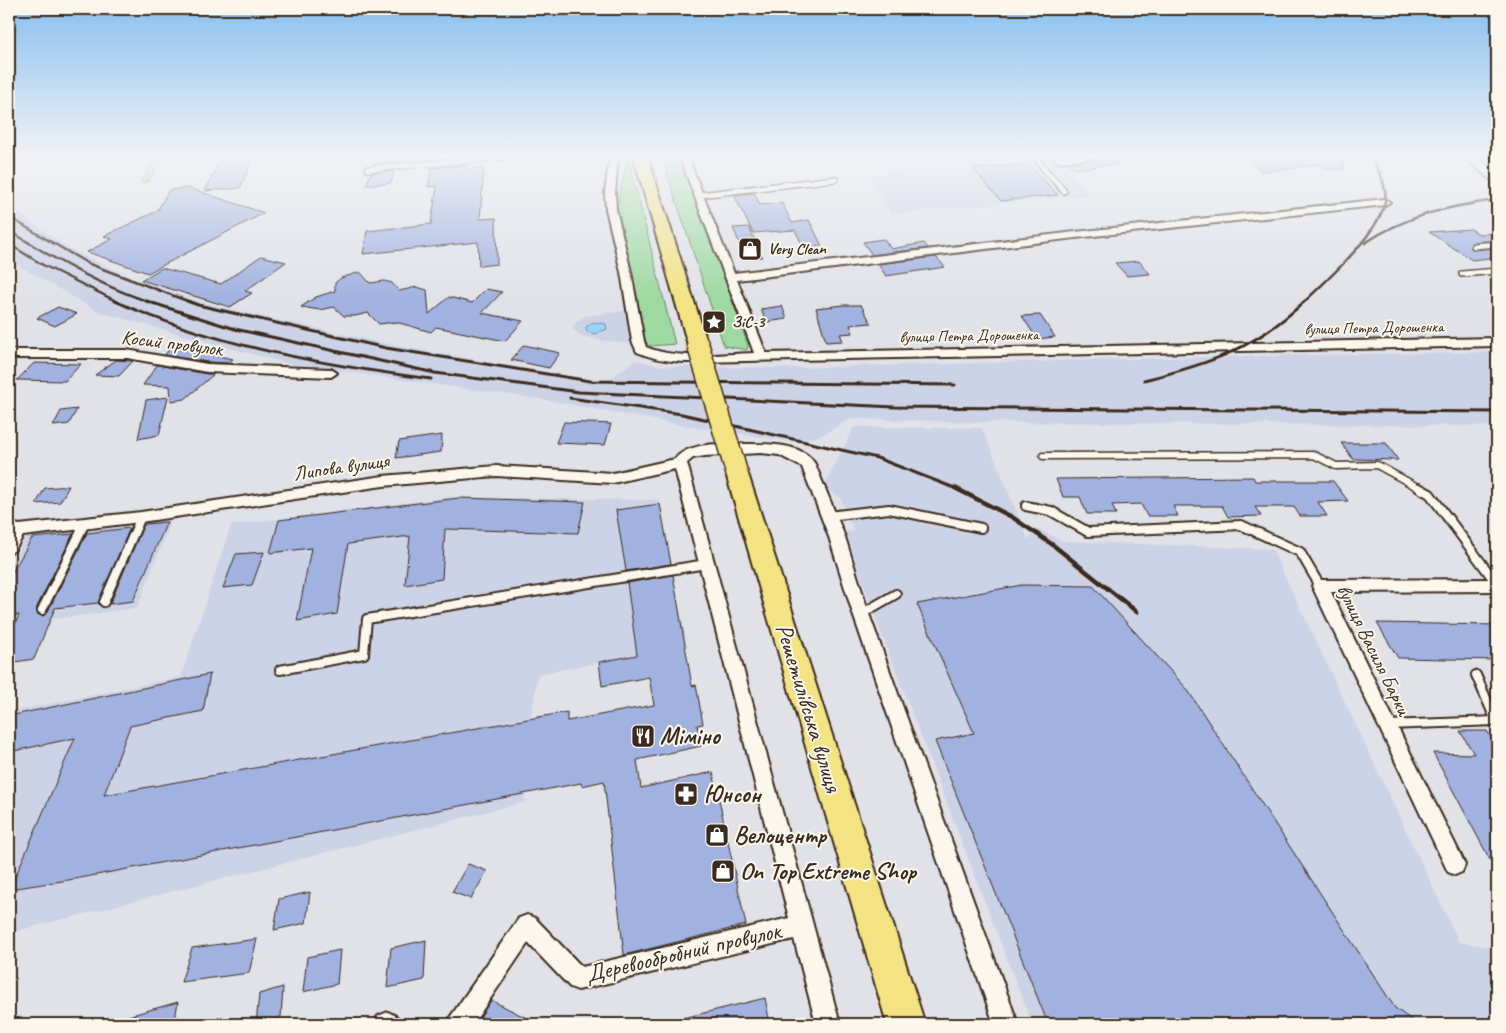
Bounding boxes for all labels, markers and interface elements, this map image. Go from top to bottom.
shop icon: Very Clean [737,236,763,262]
place label: Very Clean [768,239,827,259]
place icon: ЗіС-3 [701,309,727,335]
place label: ЗіС-3 [732,312,766,332]
street label: вулиця Петра Дорошенка [1304,317,1445,339]
street label: Косий провулок [120,324,226,362]
street label: вулиця Петра Дорошенка [899,325,1040,347]
street label: Липова вулиця [292,448,393,486]
street label: вулиця Василя Барки [1331,580,1417,721]
street label: Решетилівська вулиця [769,620,849,797]
place label: Міміно [660,721,722,751]
restaurant icon: Міміно [630,723,656,749]
place label: Юнсон [704,779,763,809]
pharmacy icon: Юнсон [673,781,699,807]
place label: Велоцентр [734,820,828,850]
shop icon: Велоцентр [704,822,730,848]
place label: On Top Extreme Shop [740,856,918,886]
shop icon: On Top Extreme Shop [710,858,736,884]
street label: Деревообробний провулок [583,914,786,989]

